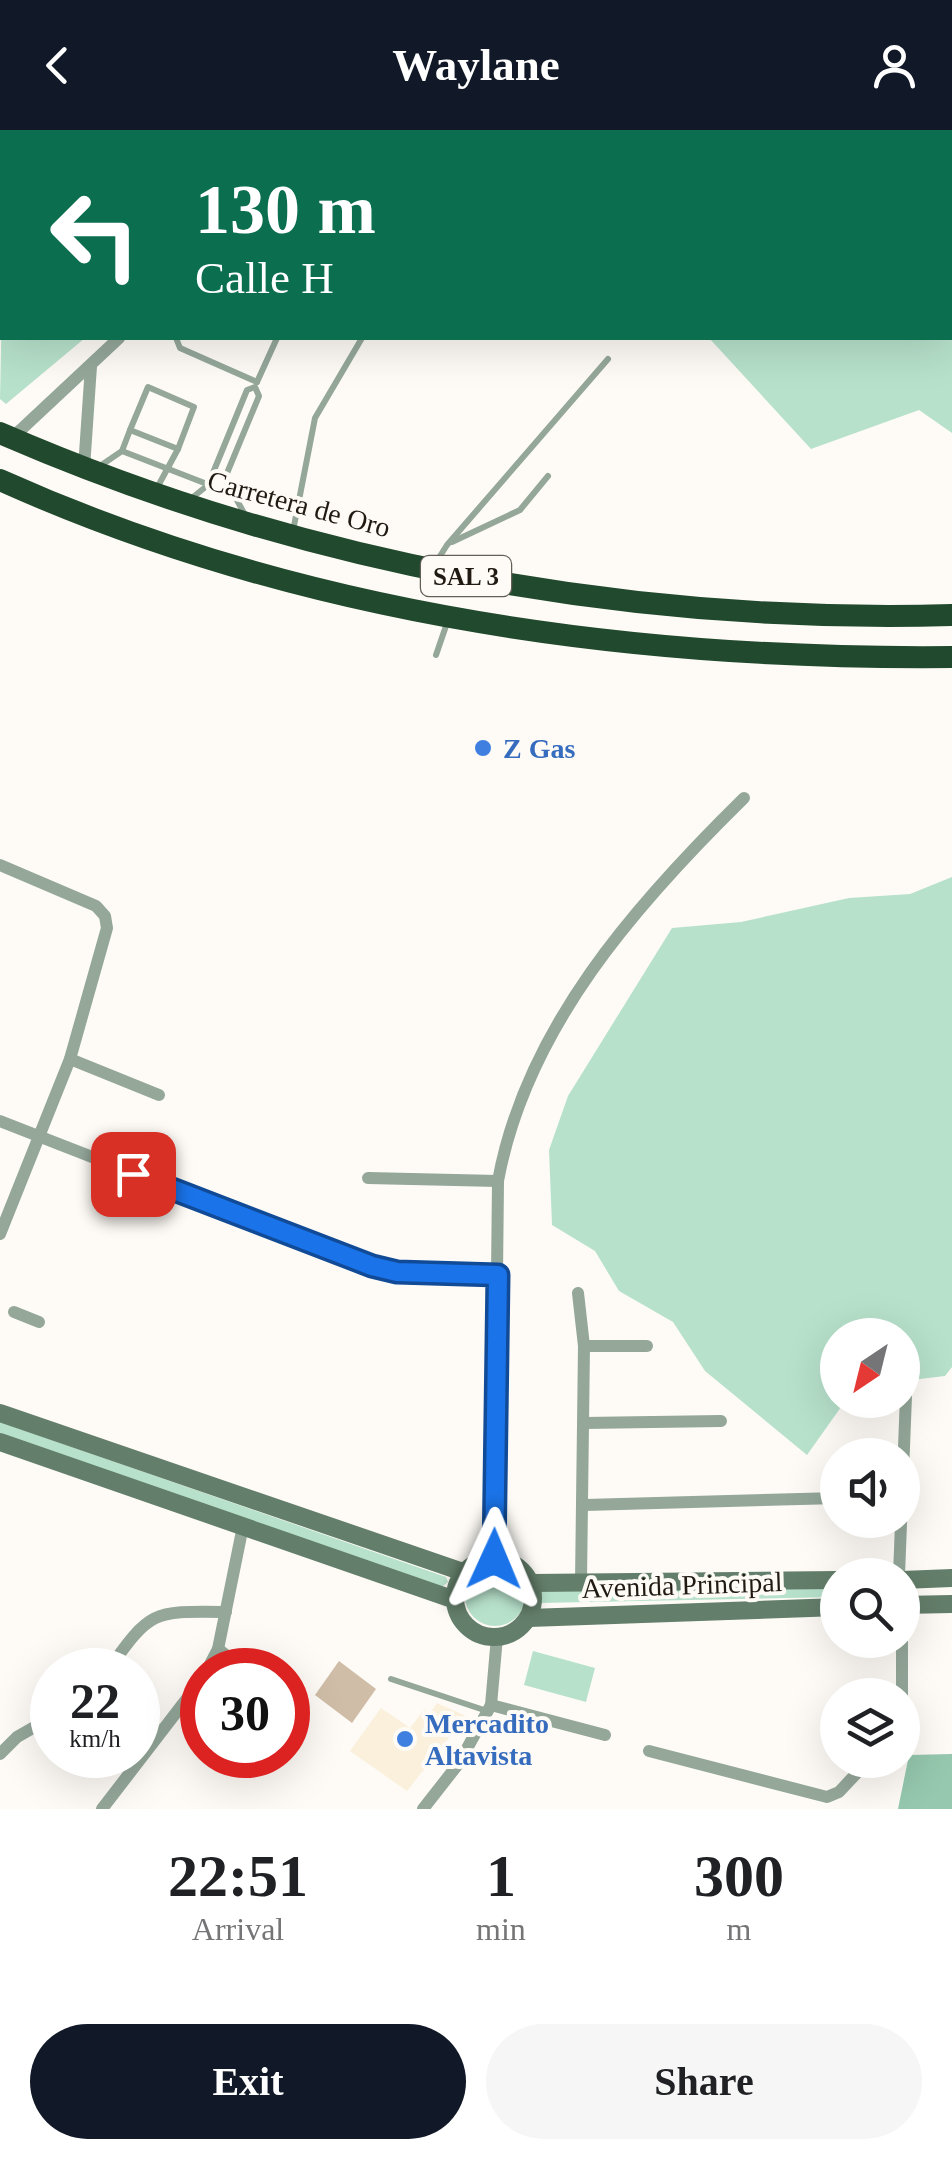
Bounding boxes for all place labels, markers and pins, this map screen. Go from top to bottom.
place label: Z Gas [503,733,575,764]
marker: Z Gas [472,737,494,759]
pin [91,1132,176,1217]
place label: Mercadito Altavista [425,1708,549,1771]
marker: Mercadito Altavista [394,1728,416,1750]

